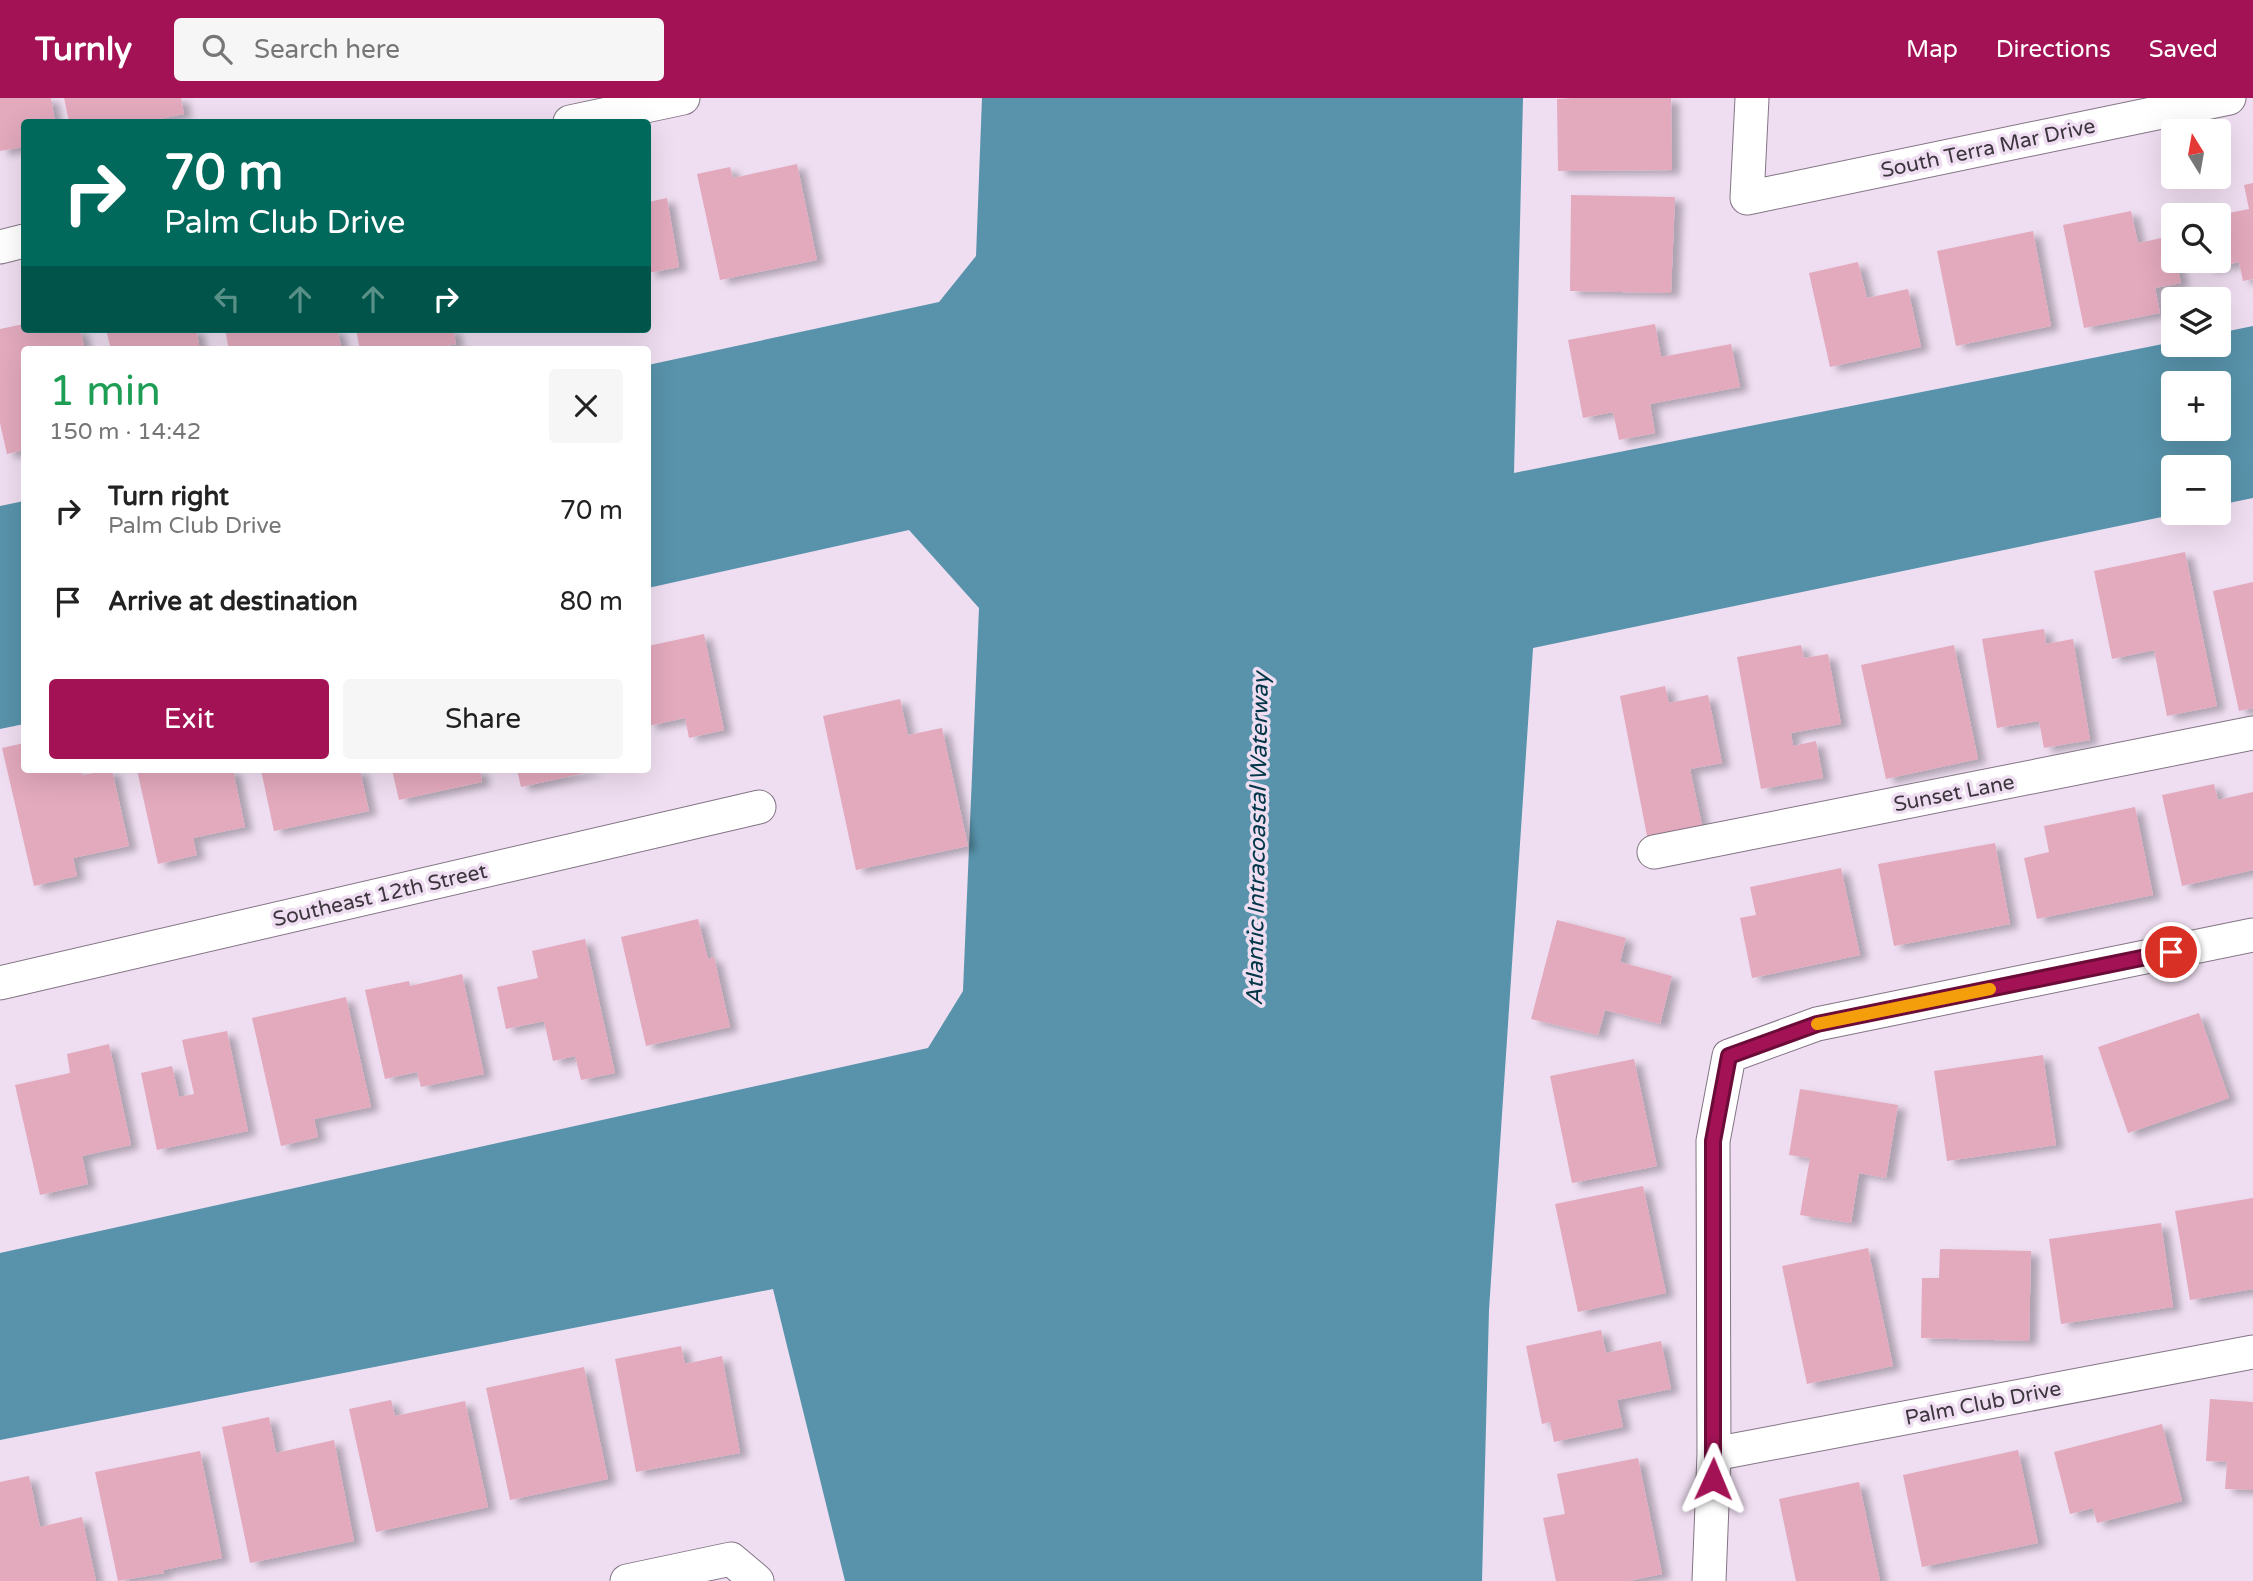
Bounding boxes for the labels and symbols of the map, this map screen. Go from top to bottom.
street label: South Terra Mar Drive [1879,113,2098,183]
north arrow [2161,119,2231,189]
water label: Atlantic Intracoastal Waterway [1241,670,1275,1006]
street label: Sunset Lane [1892,770,2017,817]
street label: Southeast 12th Street [271,859,490,932]
pin [2141,922,2201,982]
street label: Palm Club Drive [1903,1376,2063,1431]
position arrow [1676,1442,1750,1516]

